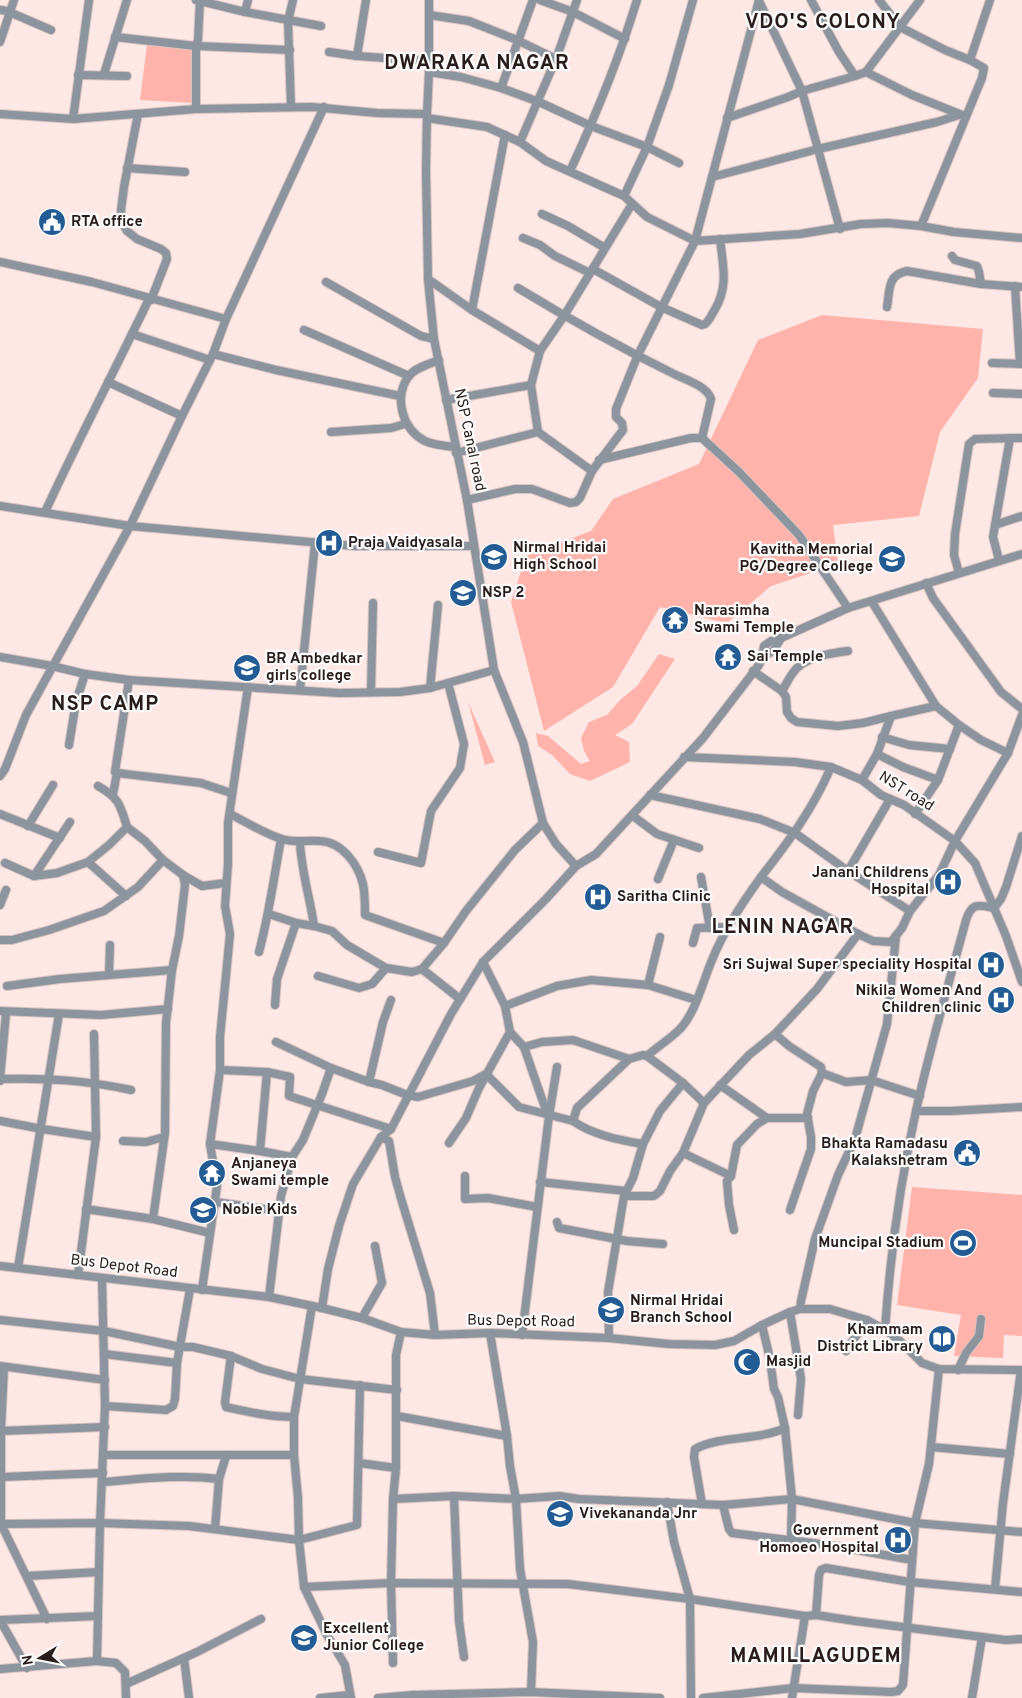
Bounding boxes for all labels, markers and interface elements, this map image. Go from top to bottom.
district label: VDO'S COLONY [745,10,901,36]
district label: DWARAKA NAGAR [384,51,570,77]
public building icon: RTA office [37,207,67,237]
place label: RTA office [71,213,143,232]
street label: NSP Canal road [449,387,489,493]
hospital icon: Praja Vaidyasala [314,528,344,558]
place label: Praja Vaidyasala [348,534,463,553]
place label: Nirmal Hridai High School [513,539,606,575]
place label: Kavitha Memorial PG/Degree College [739,541,873,577]
school or university icon: Nirmal Hridai High School [479,542,509,572]
school or university icon: Kavitha Memorial PG/Degree College [877,544,907,574]
school or university icon: NSP 2 [448,578,478,608]
place label: NSP 2 [482,584,524,603]
place label: Narasimha Swami Temple [694,602,794,638]
temple icon: Narasimha Swami Temple [660,605,690,635]
temple icon: Sai Temple [713,642,743,672]
place label: Sai Temple [747,648,823,667]
place label: BR Ambedkar girls college [266,650,363,686]
school or university icon: BR Ambedkar girls college [232,653,262,683]
district label: NSP CAMP [51,692,159,718]
street label: NST road [875,768,937,816]
place label: Janani Childrens Hospital [812,864,929,900]
hospital icon: Janani Childrens Hospital [933,867,963,897]
hospital icon: Saritha Clinic [583,882,613,912]
place label: Saritha Clinic [617,888,711,907]
district label: LENIN NAGAR [712,915,854,941]
hospital icon: Sri Sujwal Super speciality Hospital [976,950,1006,980]
place label: Sri Sujwal Super speciality Hospital [723,956,972,975]
place label: Nikila Women And Children clinic [855,982,982,1018]
hospital icon: Nikila Women And Children clinic [986,985,1016,1015]
place label: Bhakta Ramadasu Kalakshetram [821,1135,948,1171]
public building icon: Bhakta Ramadasu Kalakshetram [952,1138,982,1168]
place label: Anjaneya Swami temple [231,1155,329,1191]
temple icon: Anjaneya Swami temple [197,1158,227,1188]
school or university icon: Noble Kids [188,1195,218,1225]
place label: Noble Kids [222,1201,297,1220]
sports icon: Muncipal Stadium [948,1228,978,1258]
place label: Muncipal Stadium [818,1234,944,1253]
street label: Bus Depot Road [69,1251,179,1283]
place label: Nirmal Hridai Branch School [630,1292,732,1328]
school or university icon: Nirmal Hridai Branch School [596,1295,626,1325]
street label: Bus Depot Road [467,1312,575,1332]
place label: Khammam District Library [817,1321,923,1357]
library icon: Khammam District Library [927,1324,957,1354]
mosque icon: Masjid [732,1347,762,1377]
place label: Masjid [766,1353,811,1372]
school or university icon: Vivekananda Jnr [545,1499,575,1529]
place label: Vivekananda Jnr [579,1505,698,1524]
place label: Government Homoeo Hospital [759,1522,879,1558]
hospital icon: Government Homoeo Hospital [883,1525,913,1555]
place label: Excellent Junior College [323,1620,424,1656]
school or university icon: Excellent Junior College [289,1623,319,1653]
north arrow [15,1633,65,1683]
district label: MAMILLAGUDEM [730,1644,902,1670]
text: N [19,1654,38,1666]

